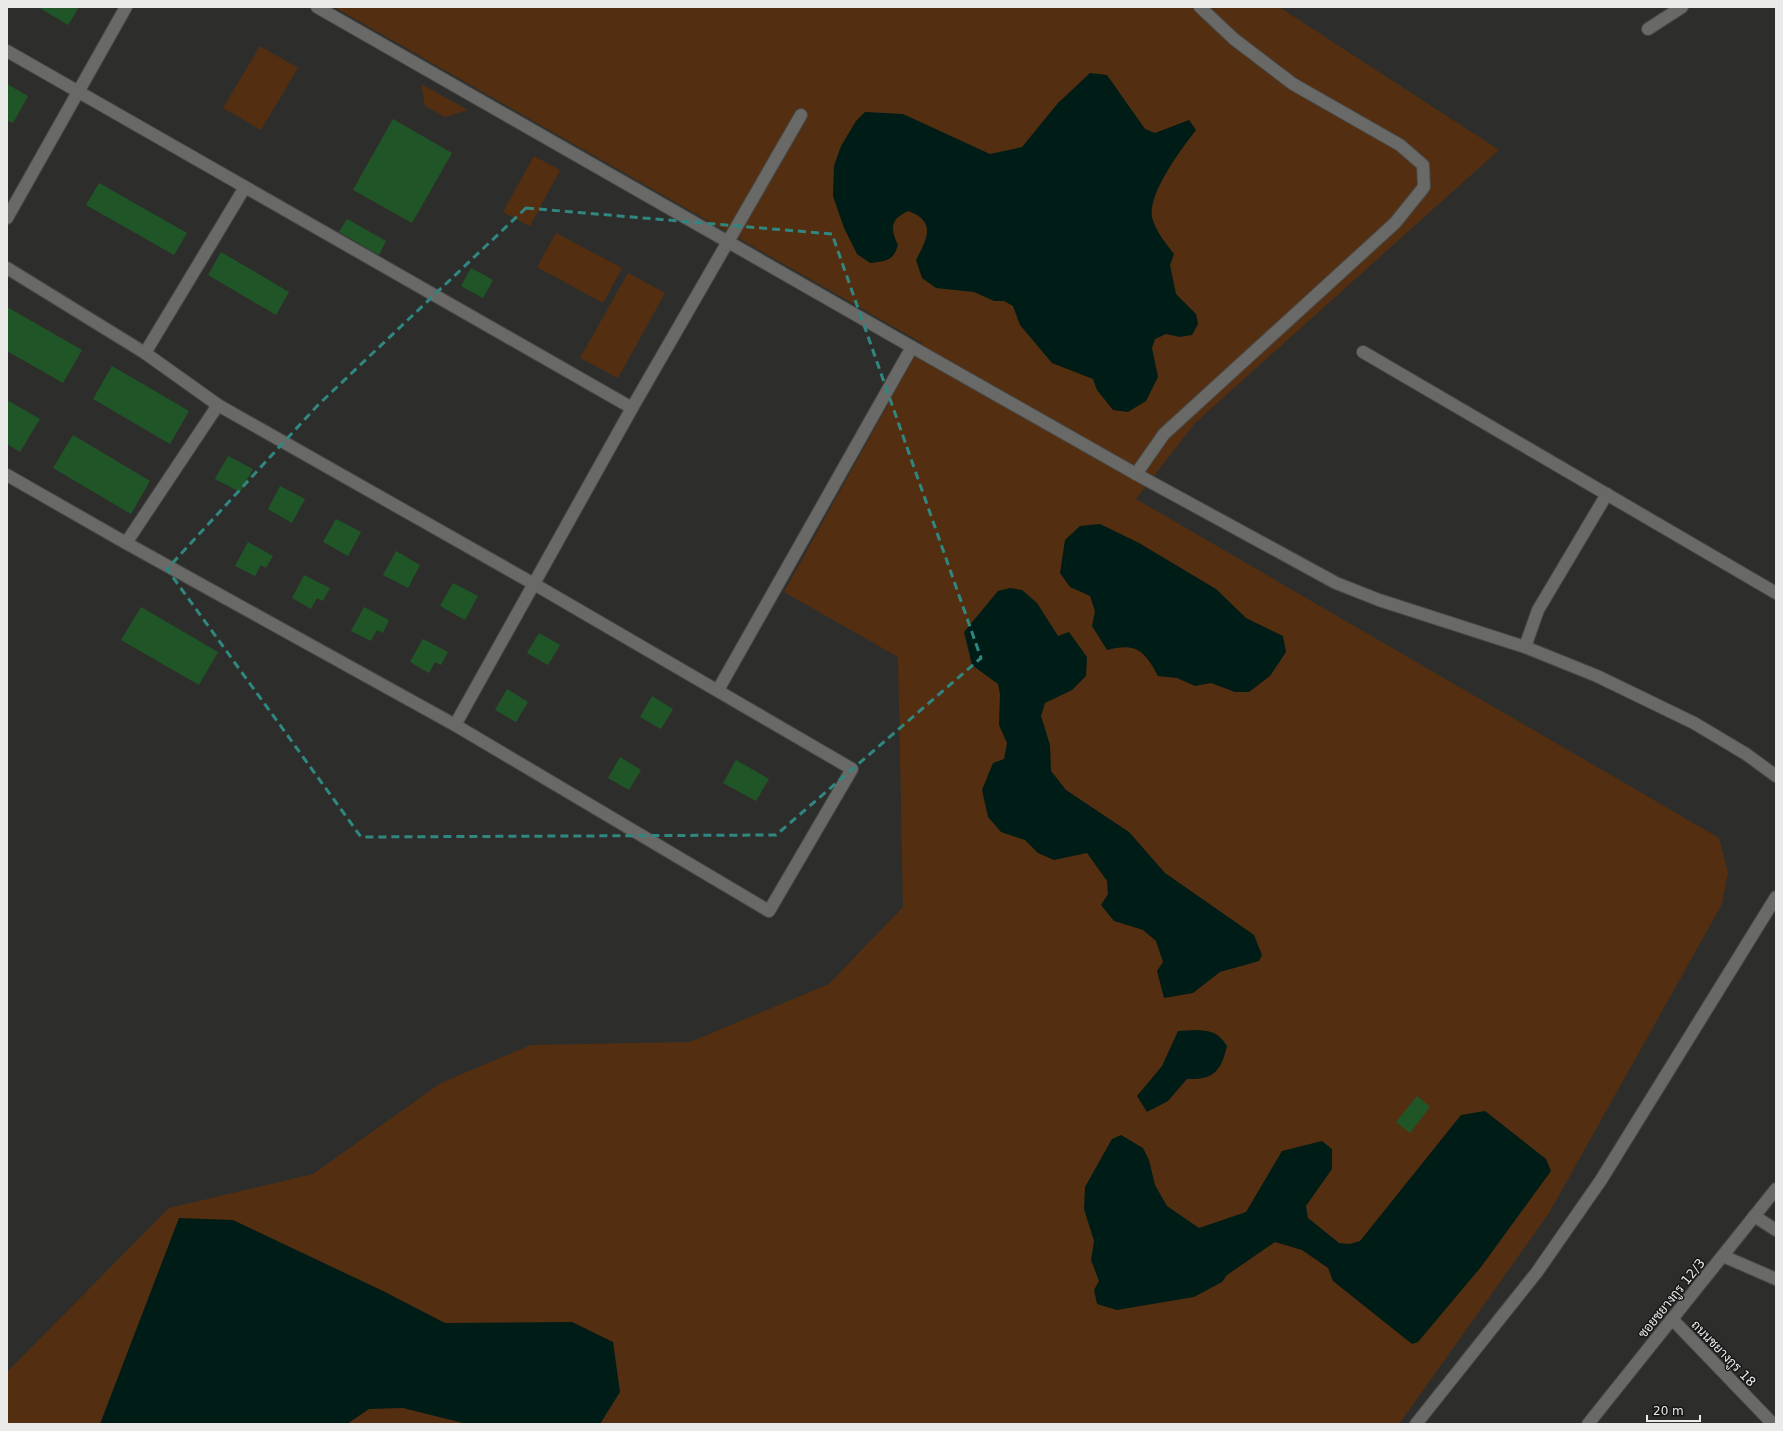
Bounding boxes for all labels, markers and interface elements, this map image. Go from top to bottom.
street label: ซอยชยางกูร 12/3 [1635,1256,1710,1342]
street label: ถนนชยางกูร 18 [1687,1317,1759,1391]
scale bar [1647,1397,1700,1423]
text: 20 m [1653,1404,1684,1418]

